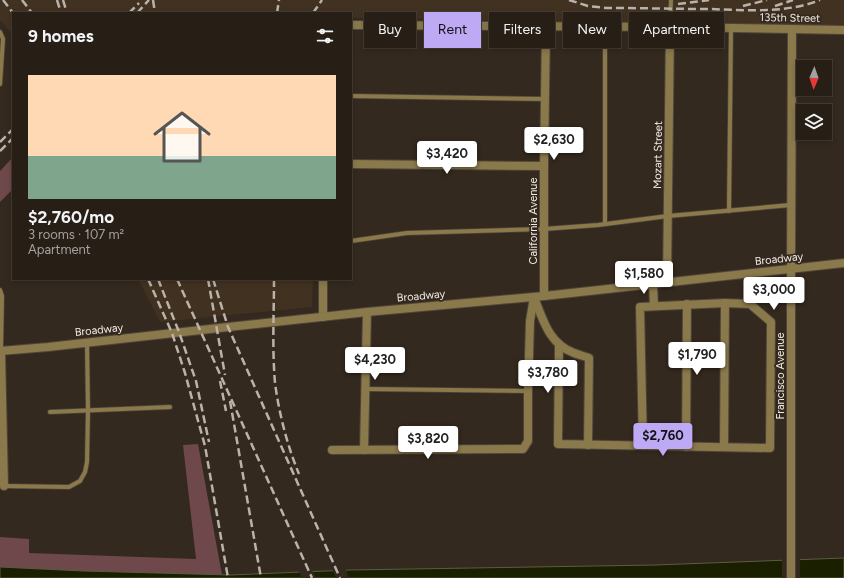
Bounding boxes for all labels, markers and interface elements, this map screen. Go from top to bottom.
street label: 135th Street [760,11,820,25]
chip: Buy [364,12,416,48]
chip: Rent [424,12,481,48]
chip: Filters [489,12,555,48]
chip: New [563,12,621,48]
chip: Apartment [629,12,724,48]
icon: filters [314,25,336,47]
text: 9 homes [28,26,94,46]
north arrow [796,60,832,96]
map controls [796,60,832,140]
icon: home [146,101,218,173]
button: layers [796,104,832,140]
street label: Mozart Street [651,121,665,189]
pin: $2,630 [521,127,587,161]
text: $2,630 [533,132,575,147]
pin: $3,420 [414,141,480,175]
text: $3,420 [426,146,468,161]
street label: California Avenue [527,178,540,264]
text: $2,760/mo [28,207,114,227]
text: 3 rooms · 107 m² [28,227,124,242]
text: Apartment [28,242,91,257]
street label: Broadway [754,250,804,268]
pin: $1,580 [611,261,677,295]
text: $1,580 [624,266,664,281]
pin: $3,000 [741,277,807,311]
text: $3,000 [752,282,796,297]
street label: Broadway [396,287,446,305]
street label: Broadway [74,321,124,339]
street label: Francisco Avenue [774,332,787,420]
pin: $1,790 [664,342,730,376]
pin: $4,230 [342,347,408,381]
text: $1,790 [677,347,717,362]
text: $4,230 [354,352,396,367]
pin: $3,780 [515,360,581,394]
text: $3,780 [527,365,569,380]
pin: $2,760 [630,423,696,457]
pin: $3,820 [395,426,461,460]
text: $2,760 [642,428,684,443]
text: $3,820 [407,431,449,446]

